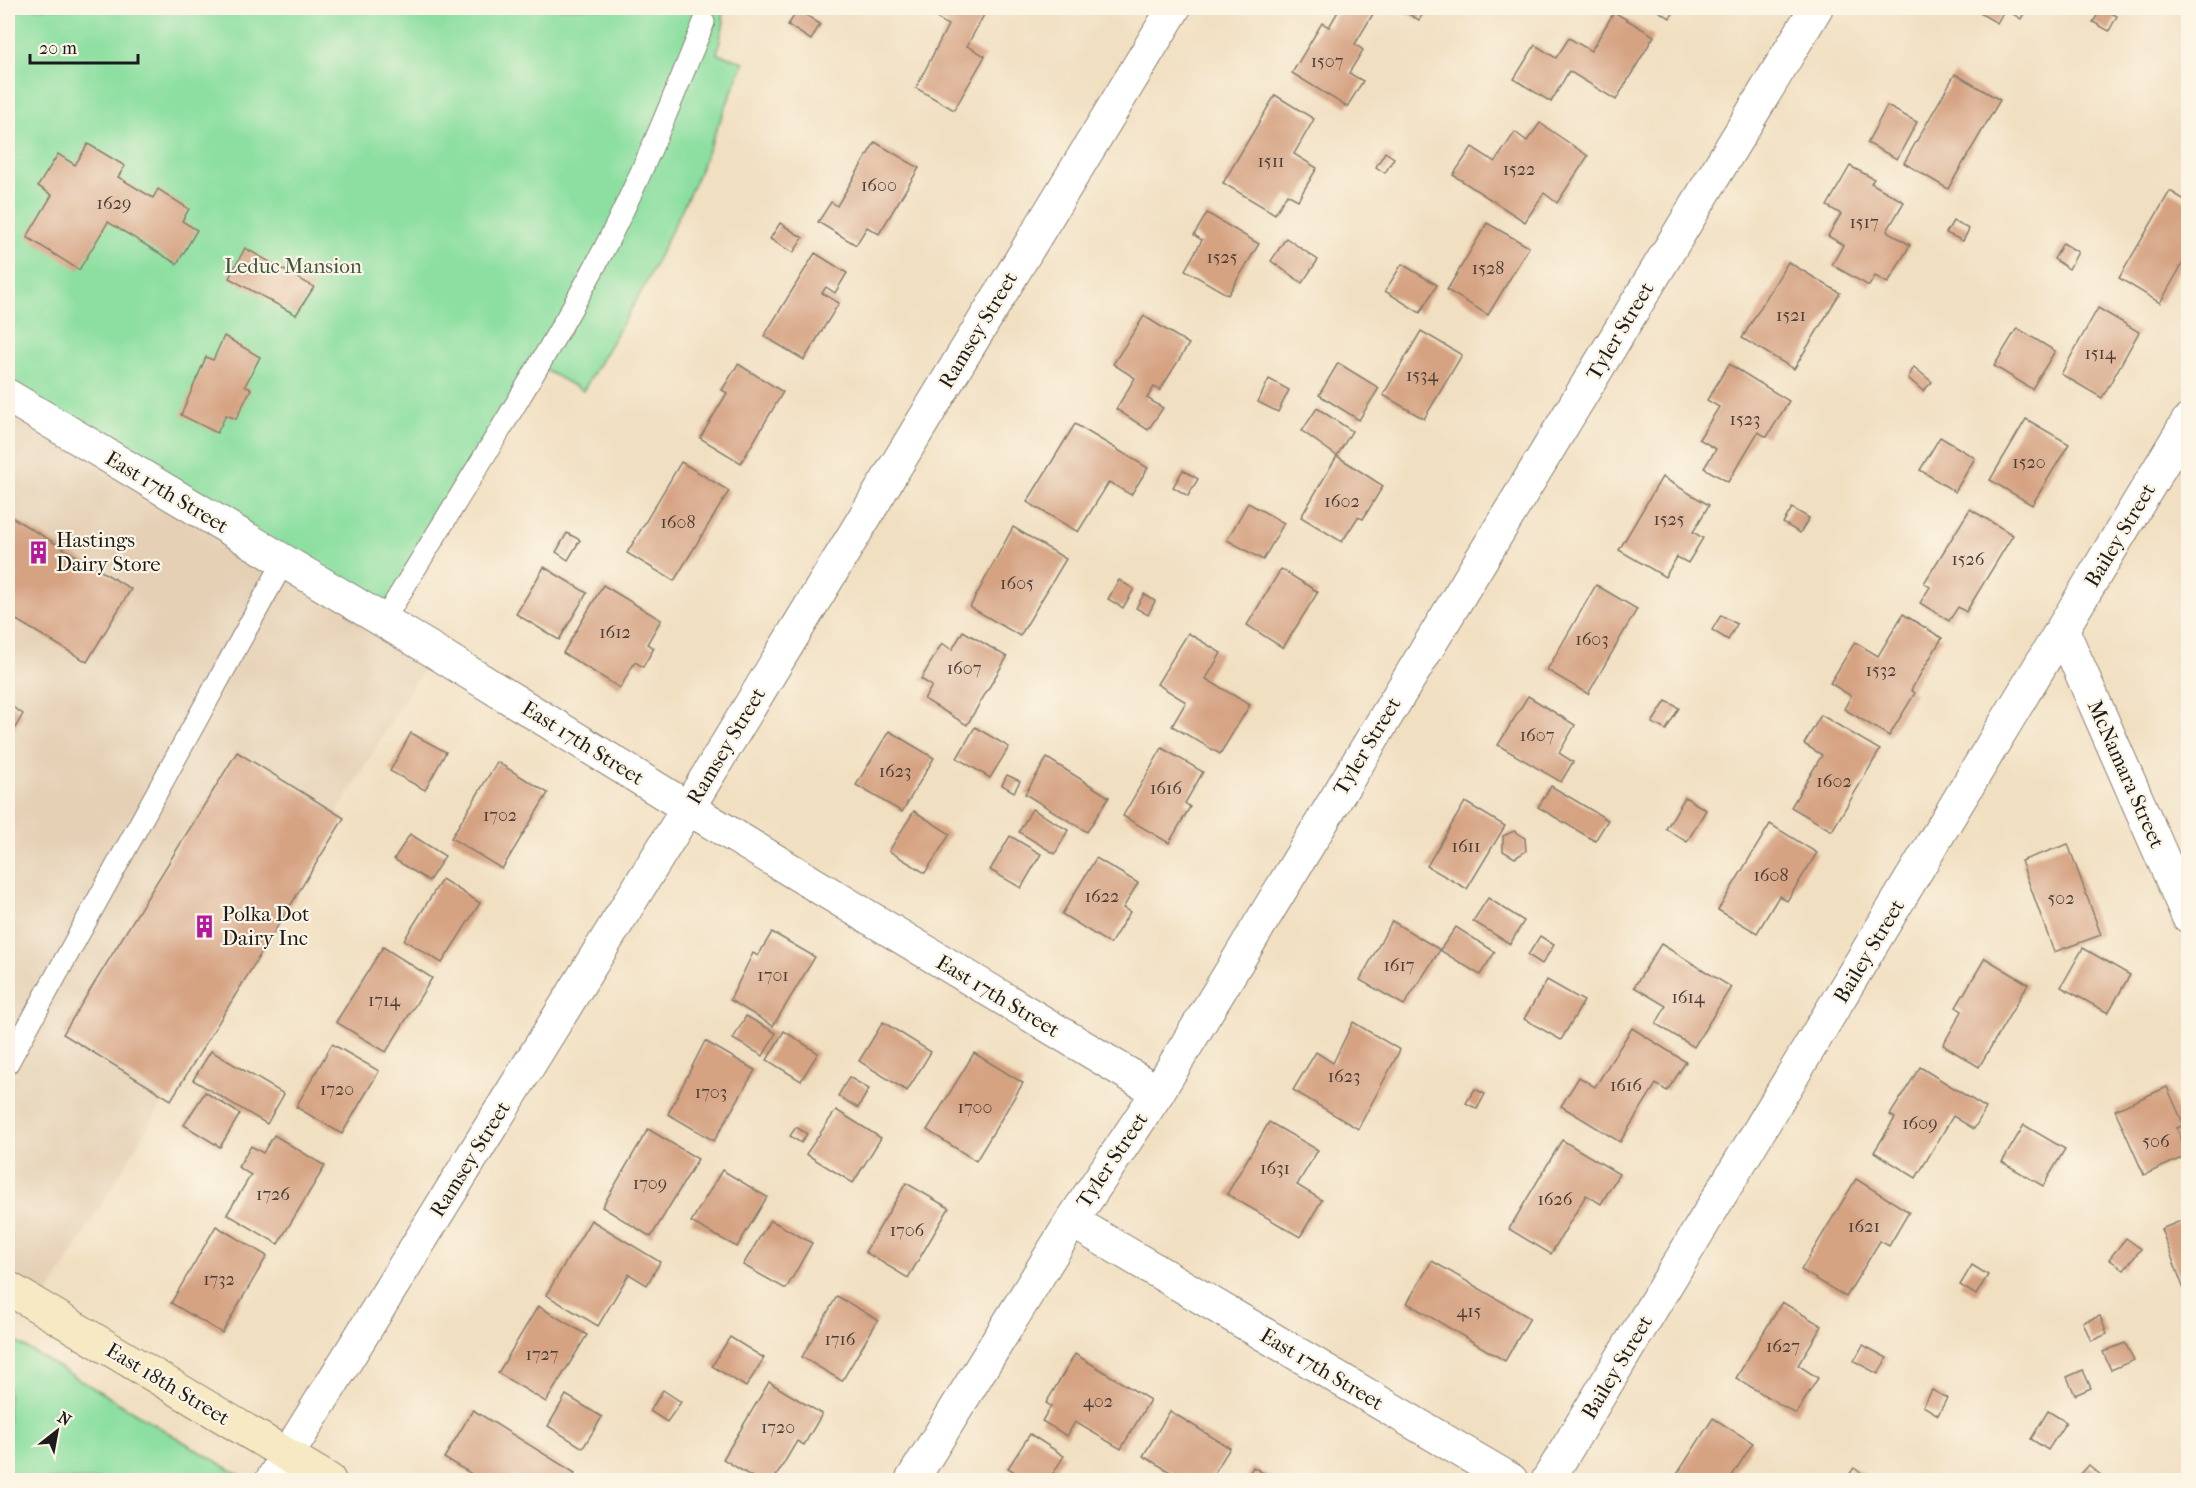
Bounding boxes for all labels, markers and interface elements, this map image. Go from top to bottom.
scale bar [30,27,138,65]
text: 20 m [39,38,77,59]
house number: 1507 [1311,51,1344,72]
house number: 1511 [1258,151,1284,172]
house number: 1522 [1503,159,1535,180]
house number: 1600 [861,175,897,196]
house number: 1629 [97,193,131,214]
house number: 1517 [1849,212,1879,233]
house number: 1525 [1206,247,1238,268]
park label: Leduc Mansion [224,254,362,278]
house number: 1528 [1472,258,1504,279]
street label: Ramsey Street [934,267,1022,393]
street label: Tyler Street [1581,277,1659,384]
house number: 1521 [1776,305,1806,326]
house number: 1514 [2084,343,2116,364]
house number: 1534 [1406,365,1438,386]
house number: 1523 [1730,409,1760,430]
street label: East 17th Street [101,446,233,538]
house number: 1520 [2012,452,2046,473]
street label: Bailey Street [2080,479,2161,591]
house number: 1602 [1324,491,1360,512]
house number: 1525 [1653,509,1685,530]
house number: 1608 [660,512,696,533]
place label: Hastings Dairy Store [56,528,161,576]
building icon: Hastings Dairy Store [25,539,51,565]
house number: 1526 [1951,549,1985,570]
house number: 1605 [1000,573,1034,594]
house number: 1612 [599,622,631,643]
house number: 1603 [1575,629,1609,650]
house number: 1607 [947,658,982,679]
house number: 1532 [1866,660,1896,681]
street label: Ramsey Street [682,683,770,809]
street label: Tyler Street [1328,692,1406,799]
street label: East 17th Street [518,696,649,790]
street label: McNamara Street [2083,696,2170,852]
house number: 1607 [1520,725,1555,746]
house number: 1623 [879,761,911,782]
house number: 1602 [1816,771,1852,792]
house number: 1616 [1150,778,1182,799]
house number: 1702 [483,805,517,826]
house number: 1611 [1452,836,1480,857]
house number: 1608 [1753,865,1789,886]
house number: 1622 [1085,886,1119,907]
house number: 502 [2048,888,2074,909]
street label: Bailey Street [1829,895,1910,1007]
place label: Polka Dot Dairy Inc [222,902,310,950]
building icon: Polka Dot Dairy Inc [191,913,217,939]
street label: East 17th Street [932,950,1064,1042]
house number: 1617 [1383,955,1415,976]
house number: 1701 [757,965,789,986]
house number: 1614 [1671,987,1705,1008]
house number: 1714 [368,990,400,1011]
house number: 1623 [1328,1066,1360,1087]
house number: 1616 [1610,1075,1642,1096]
house number: 1720 [320,1079,354,1100]
house number: 1703 [695,1082,727,1103]
street label: Ramsey Street [425,1096,515,1221]
house number: 1700 [958,1097,992,1118]
street label: Tyler Street [1071,1107,1153,1212]
house number: 1609 [1902,1113,1938,1134]
house number: 506 [2142,1131,2170,1152]
house number: 1631 [1260,1158,1290,1179]
house number: 1709 [633,1173,667,1194]
house number: 1726 [256,1184,290,1205]
house number: 1626 [1537,1189,1573,1210]
house number: 1621 [1848,1216,1880,1237]
house number: 1706 [890,1220,925,1241]
house number: 1732 [203,1269,235,1290]
house number: 415 [1457,1301,1482,1322]
street label: Bailey Street [1577,1311,1658,1423]
street label: East 17th Street [1256,1323,1388,1415]
house number: 1716 [824,1329,856,1350]
house number: 1627 [1766,1336,1800,1357]
street label: East 18th Street [102,1338,234,1430]
house number: 1727 [526,1344,559,1365]
house number: 402 [1083,1391,1113,1412]
north arrow [27,1401,87,1461]
text: N [54,1407,75,1430]
house number: 1720 [761,1417,795,1438]

